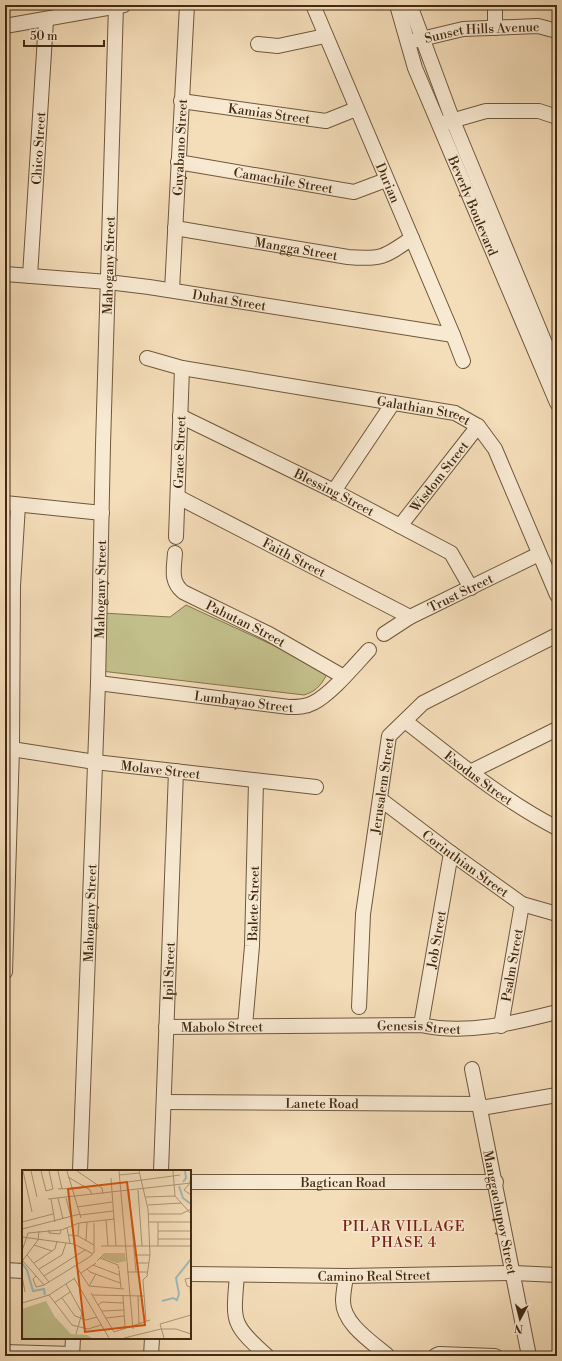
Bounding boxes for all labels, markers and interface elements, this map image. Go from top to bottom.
street label: Sunset Hills Avenue [423,19,540,47]
scale bar [24,22,104,48]
text: 50 m [30,29,58,44]
street label: Guyabano Street [170,98,191,196]
street label: Kamias Street [227,101,311,128]
street label: Chico Street [29,111,49,185]
street label: Beverly Boulevard [444,153,501,259]
street label: Durian [372,161,403,206]
street label: Camachile Street [232,165,335,197]
street label: Mahogany Street [100,216,119,315]
street label: Mangga Street [253,234,339,264]
street label: Duhat Street [191,287,268,314]
street label: Galathian Street [376,393,473,429]
street label: Grace Street [171,415,189,489]
street label: Wisdom Street [406,438,472,516]
street label: Blessing Street [290,465,377,520]
street label: Faith Street [260,535,329,581]
street label: Mahogany Street [92,540,110,639]
street label: Trust Street [426,571,496,616]
street label: Pahutan Street [203,597,288,651]
street label: Lumbayao Street [193,688,294,716]
street label: Jerusalem Street [368,736,398,836]
street label: Exodus Street [441,748,516,809]
street label: Molave Street [120,758,201,783]
street label: Corinthian Street [419,827,512,901]
street label: Mahogany Street [81,863,100,963]
street label: Balete Street [245,865,263,942]
street label: Job Street [424,909,450,971]
street label: Psalm Street [498,927,527,1003]
street label: Ipil Street [160,941,179,1001]
street label: Genesis Street [377,1018,461,1038]
street label: Mabolo Street [181,1019,263,1036]
street label: Lanete Road [285,1096,359,1112]
street label: Manggachupoy Street [479,1149,520,1276]
inset map [22,1170,191,1339]
street label: Bagtican Road [299,1175,386,1191]
district label: PILAR VILLAGE PHASE 4 [342,1218,466,1252]
street label: Camino Real Street [317,1267,431,1285]
north arrow [500,1299,540,1339]
text: N [513,1320,524,1335]

